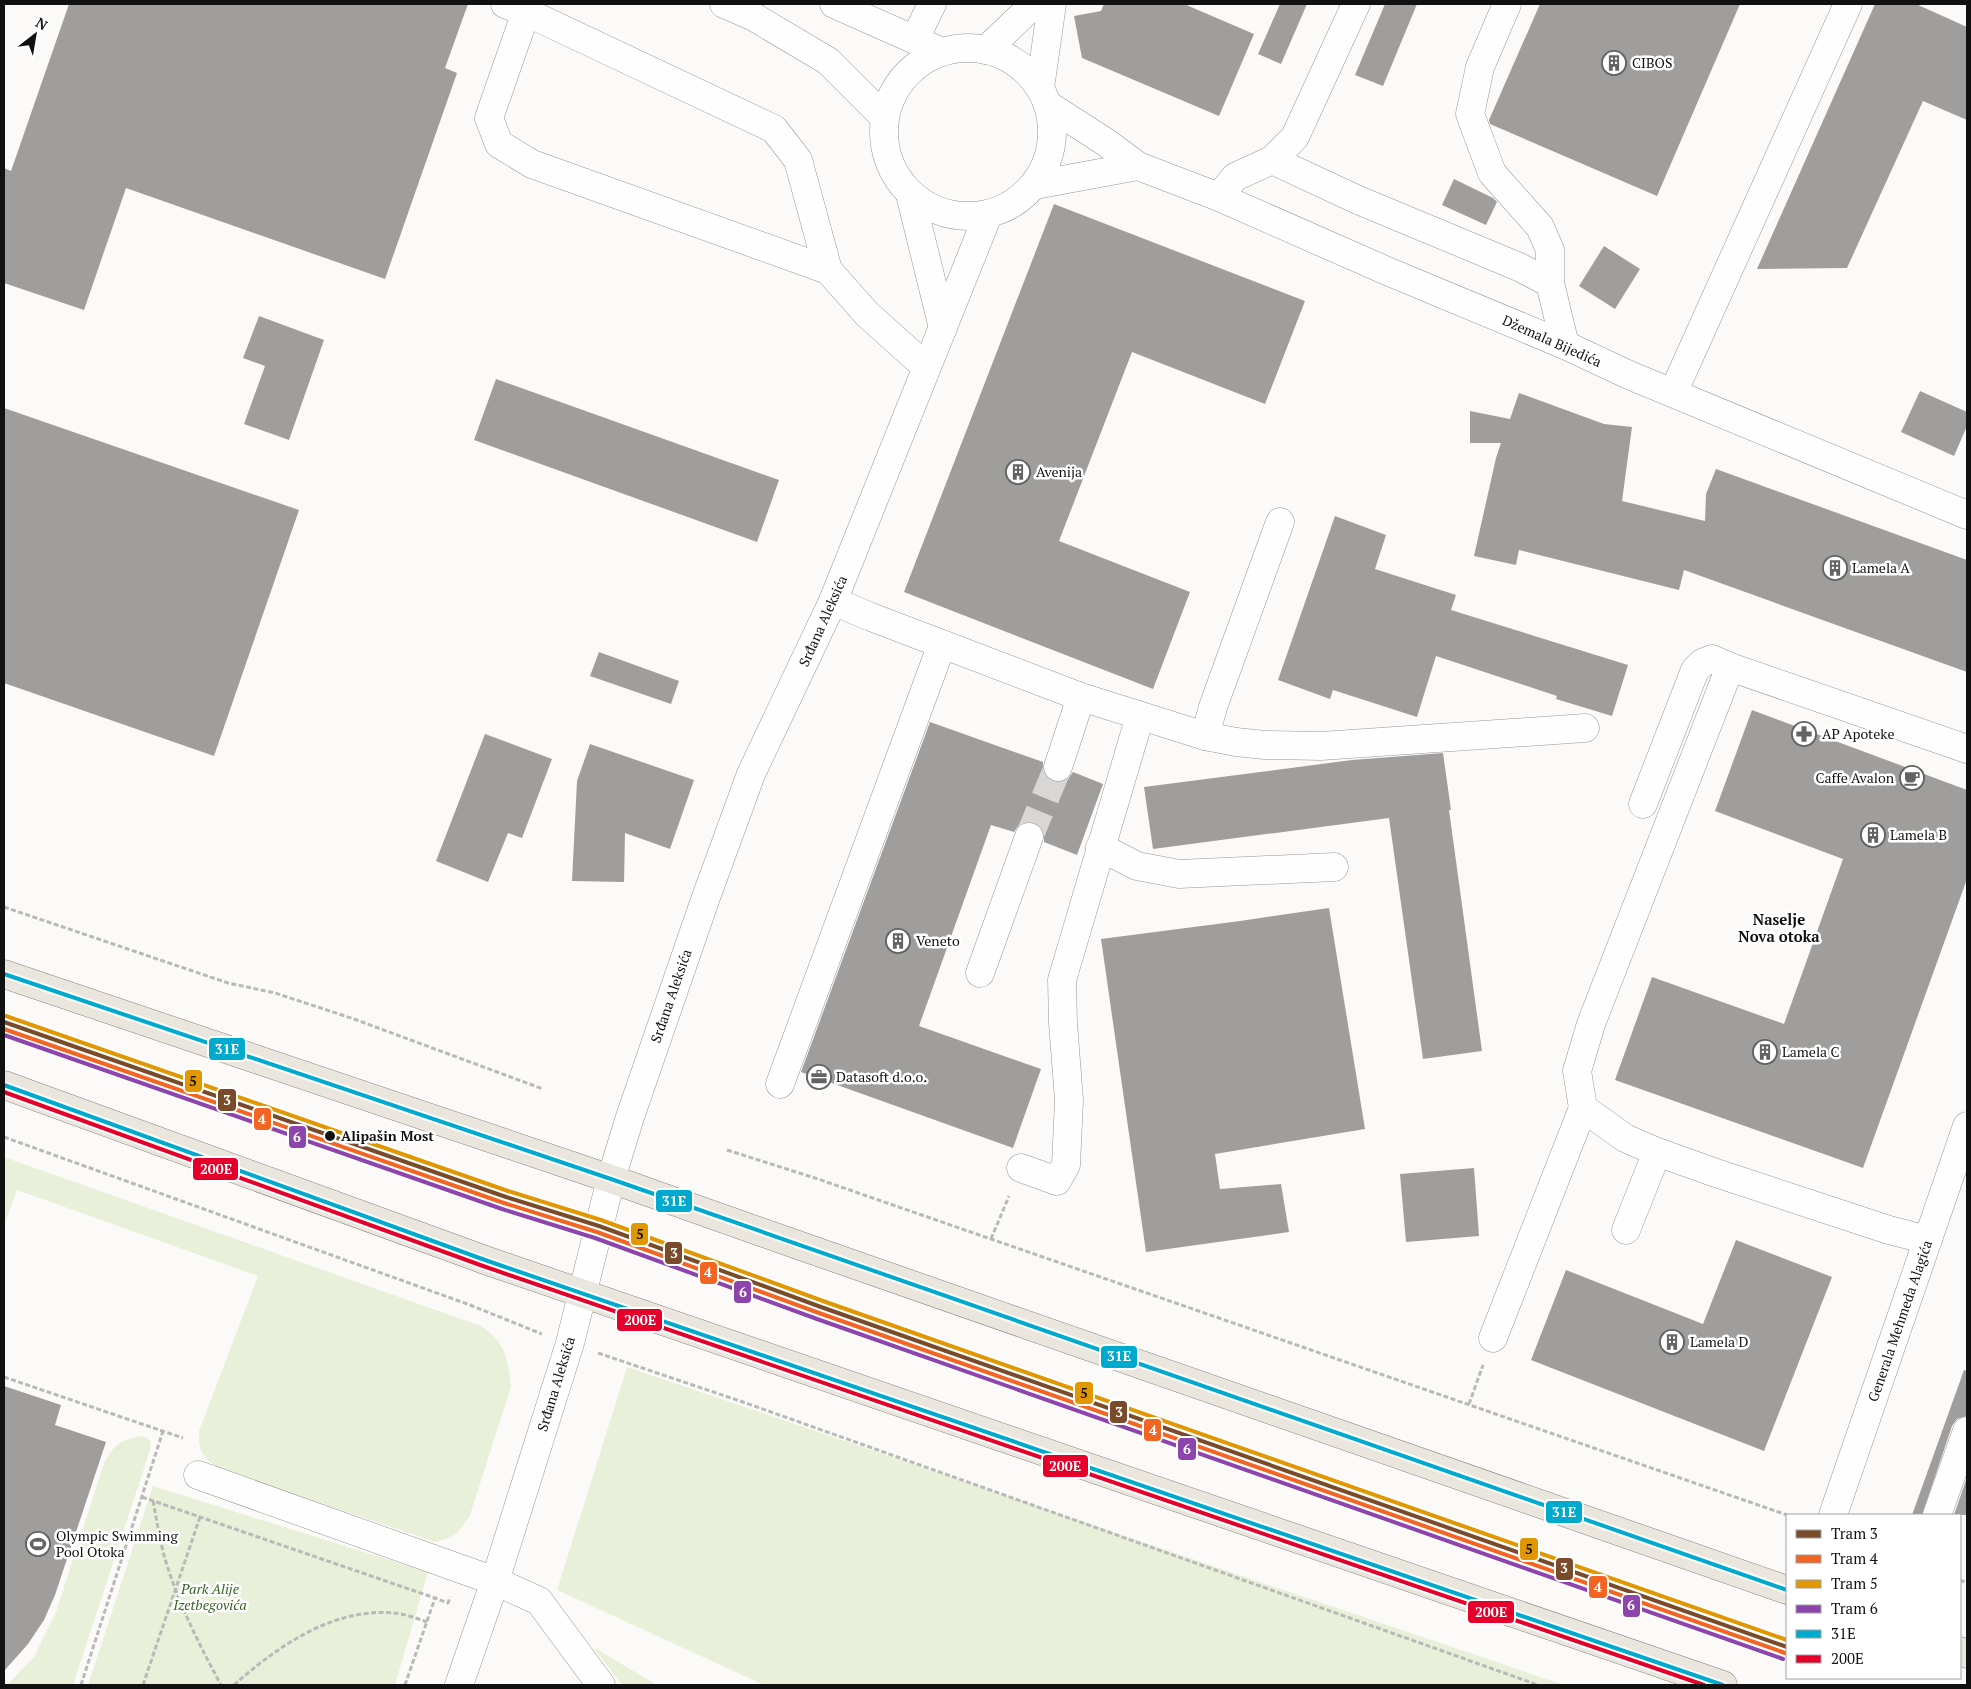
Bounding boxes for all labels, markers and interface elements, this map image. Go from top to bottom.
north arrow [10,10,60,60]
text: N [33,13,52,35]
building icon: CIBOS [1601,50,1627,76]
place label: CIBOS [1632,53,1672,72]
street label: Džemala Bijedića [1500,310,1605,371]
building icon: Avenija [1005,459,1031,485]
place label: Avenija [1036,462,1082,481]
building icon: Lamela A [1822,555,1848,581]
place label: Lamela A [1852,558,1910,577]
street label: Srđana Aleksića [794,572,851,669]
pharmacy icon: AP Apoteke [1791,721,1817,747]
place label: AP Apoteke [1822,724,1894,743]
cafe icon: Caffe Avalon [1899,765,1925,791]
place label: Caffe Avalon [1815,768,1895,787]
building icon: Lamela B [1860,822,1886,848]
place label: Lamela B [1890,825,1947,844]
district label: Naselje Nova otoka [1738,909,1820,946]
building icon: Veneto [885,928,911,954]
place label: Veneto [916,931,960,950]
street label: Srđana Aleksića [646,946,695,1045]
line badge: 31E [208,1037,246,1061]
text: 31E [215,1039,239,1058]
building icon: Lamela C [1752,1039,1778,1065]
place label: Lamela C [1782,1042,1840,1061]
office icon: Datasoft d.o.o. [806,1064,832,1090]
place label: Datasoft d.o.o. [836,1067,927,1086]
line badge: 5 [184,1069,203,1093]
text: 5 [189,1071,197,1090]
line badge: 3 [217,1088,237,1112]
text: 3 [223,1090,231,1109]
line badge: 4 [253,1107,272,1131]
text: 4 [258,1109,266,1128]
line badge: 6 [288,1125,307,1149]
place label: Alipašin Most [341,1126,434,1145]
text: 6 [293,1127,301,1146]
marker: Alipašin Most [323,1129,337,1143]
line badge: 200E [192,1157,239,1181]
text: 200E [200,1159,232,1178]
line badge: 31E [655,1189,693,1213]
text: 31E [662,1191,686,1210]
line badge: 5 [630,1222,649,1246]
text: 5 [636,1224,644,1243]
street label: Generala Mehmeda Alagića [1863,1238,1936,1404]
line badge: 3 [664,1241,683,1265]
text: 3 [670,1243,678,1262]
line badge: 4 [699,1261,718,1285]
text: 4 [704,1262,712,1281]
line badge: 6 [733,1280,752,1304]
text: 6 [739,1282,747,1301]
line badge: 200E [616,1308,663,1332]
text: 200E [624,1310,656,1329]
building icon: Lamela D [1659,1329,1685,1355]
place label: Lamela D [1690,1332,1749,1351]
street label: Srđana Aleksića [532,1334,579,1434]
line badge: 31E [1100,1345,1138,1369]
text: 31E [1107,1346,1131,1365]
line badge: 5 [1074,1381,1094,1405]
text: 5 [1080,1383,1088,1402]
line badge: 3 [1109,1400,1128,1424]
text: 3 [1115,1402,1123,1421]
line badge: 4 [1143,1418,1162,1442]
text: 4 [1149,1420,1157,1439]
line badge: 6 [1177,1437,1197,1461]
text: 6 [1183,1439,1191,1458]
line badge: 200E [1042,1454,1089,1478]
text: 200E [1049,1456,1081,1475]
line badge: 31E [1545,1500,1583,1524]
text: 31E [1552,1502,1576,1521]
legend [1786,1514,1961,1679]
text: Tram 3 [1831,1523,1878,1543]
place label: Olympic Swimming Pool Otoka [56,1526,178,1561]
sports icon: Olympic Swimming Pool Otoka [25,1531,51,1557]
line badge: 5 [1519,1537,1539,1561]
text: 5 [1525,1539,1533,1558]
text: Tram 4 [1831,1548,1878,1568]
line badge: 3 [1555,1557,1574,1581]
text: 3 [1560,1558,1568,1577]
text: Tram 5 [1831,1573,1878,1593]
line badge: 4 [1588,1575,1608,1599]
text: 4 [1594,1577,1602,1596]
park label: Park Alije Izetbegovića [172,1579,247,1614]
line badge: 6 [1622,1594,1641,1618]
text: 6 [1627,1595,1635,1614]
text: Tram 6 [1831,1598,1878,1618]
line badge: 200E [1467,1600,1515,1624]
text: 200E [1475,1602,1507,1621]
text: 31E [1831,1623,1856,1643]
text: 200E [1831,1648,1864,1668]

